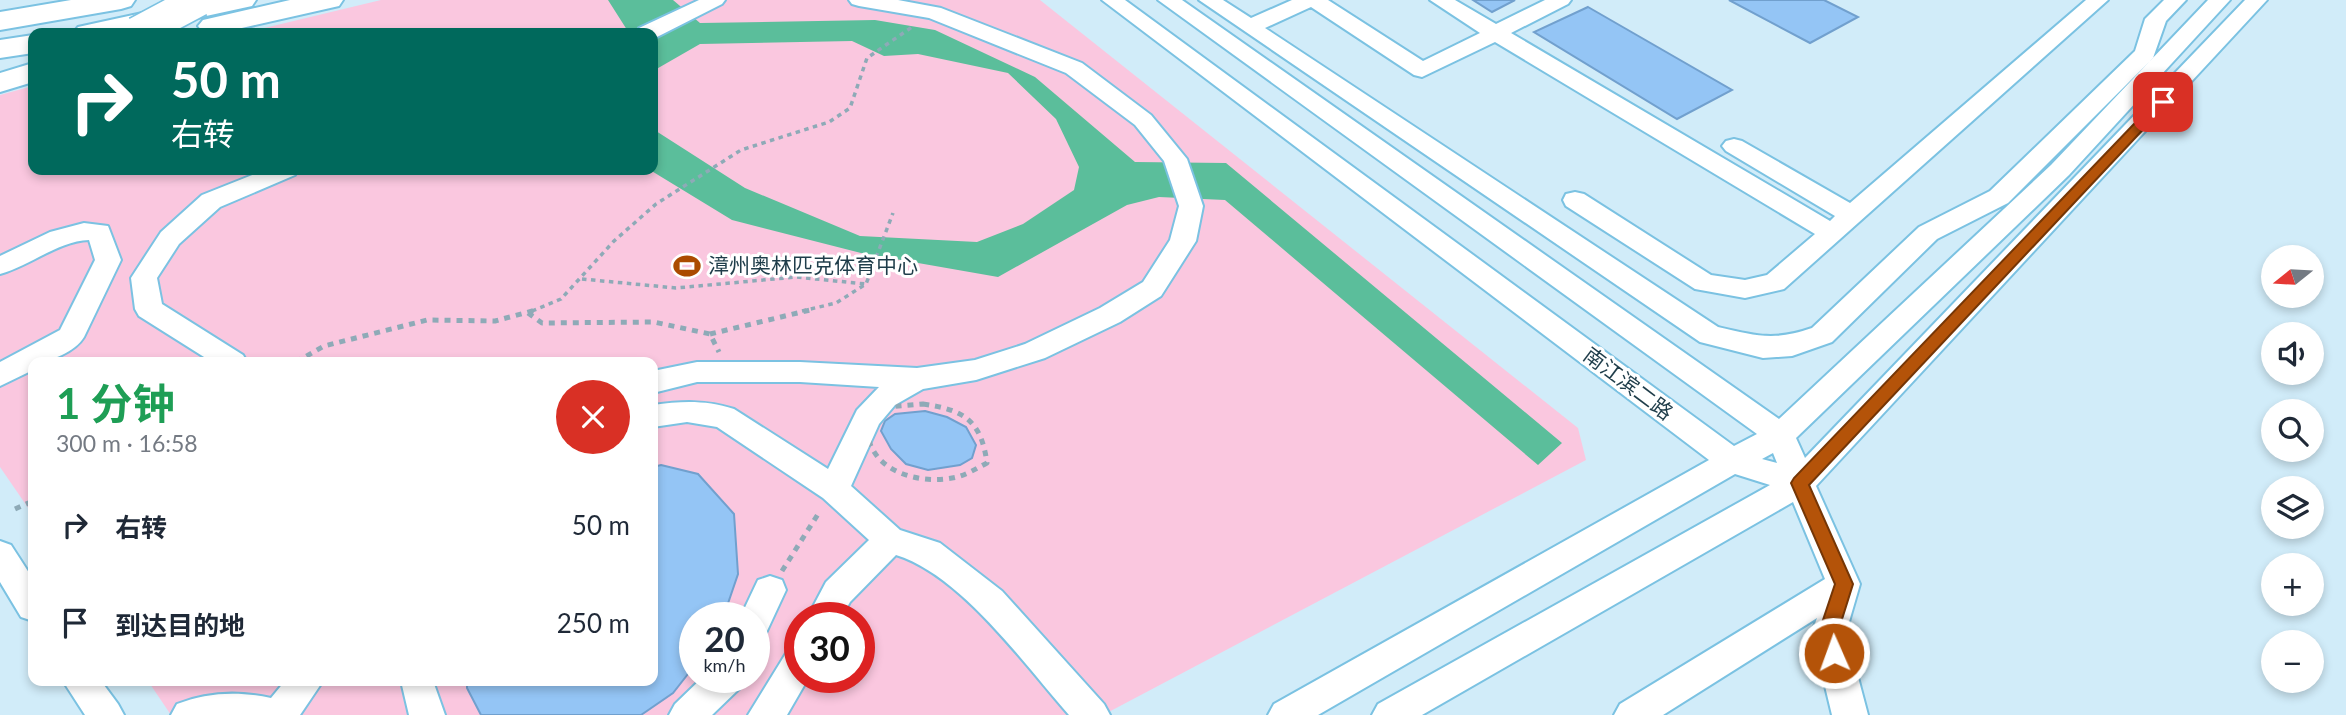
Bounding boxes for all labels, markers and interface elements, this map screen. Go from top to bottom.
text: 50 m [171,50,281,108]
icon: right [56,56,147,147]
pin [2133,72,2193,132]
icon: arrive [2144,83,2182,121]
text: 右转 [171,114,235,153]
north arrow [2261,245,2324,308]
map controls [2261,245,2324,693]
sports icon: 漳州奥林匹克体育中心 [672,251,702,281]
place label: 漳州奥林匹克体育中心 [708,252,918,277]
button: sound [2261,322,2324,385]
street label: 南江滨二路 [1579,341,1678,424]
text: 1 分钟 [56,378,175,428]
button: close [556,380,630,454]
button: search [2261,399,2324,462]
text: 300 m · 16:58 [56,429,198,457]
button: layers [2261,476,2324,539]
icon: right [56,506,94,544]
text: 50 m [572,509,630,541]
text: 右转 [115,511,167,543]
button: + [2261,553,2324,616]
speed limit sign: 30 [784,602,875,693]
icon: arrive [56,604,94,642]
text: 250 m [557,607,630,639]
text: 到达目的地 [115,609,245,641]
position arrow [1797,616,1871,690]
text: 20 [704,617,745,659]
button: − [2261,630,2324,693]
text: km/h [703,654,746,676]

